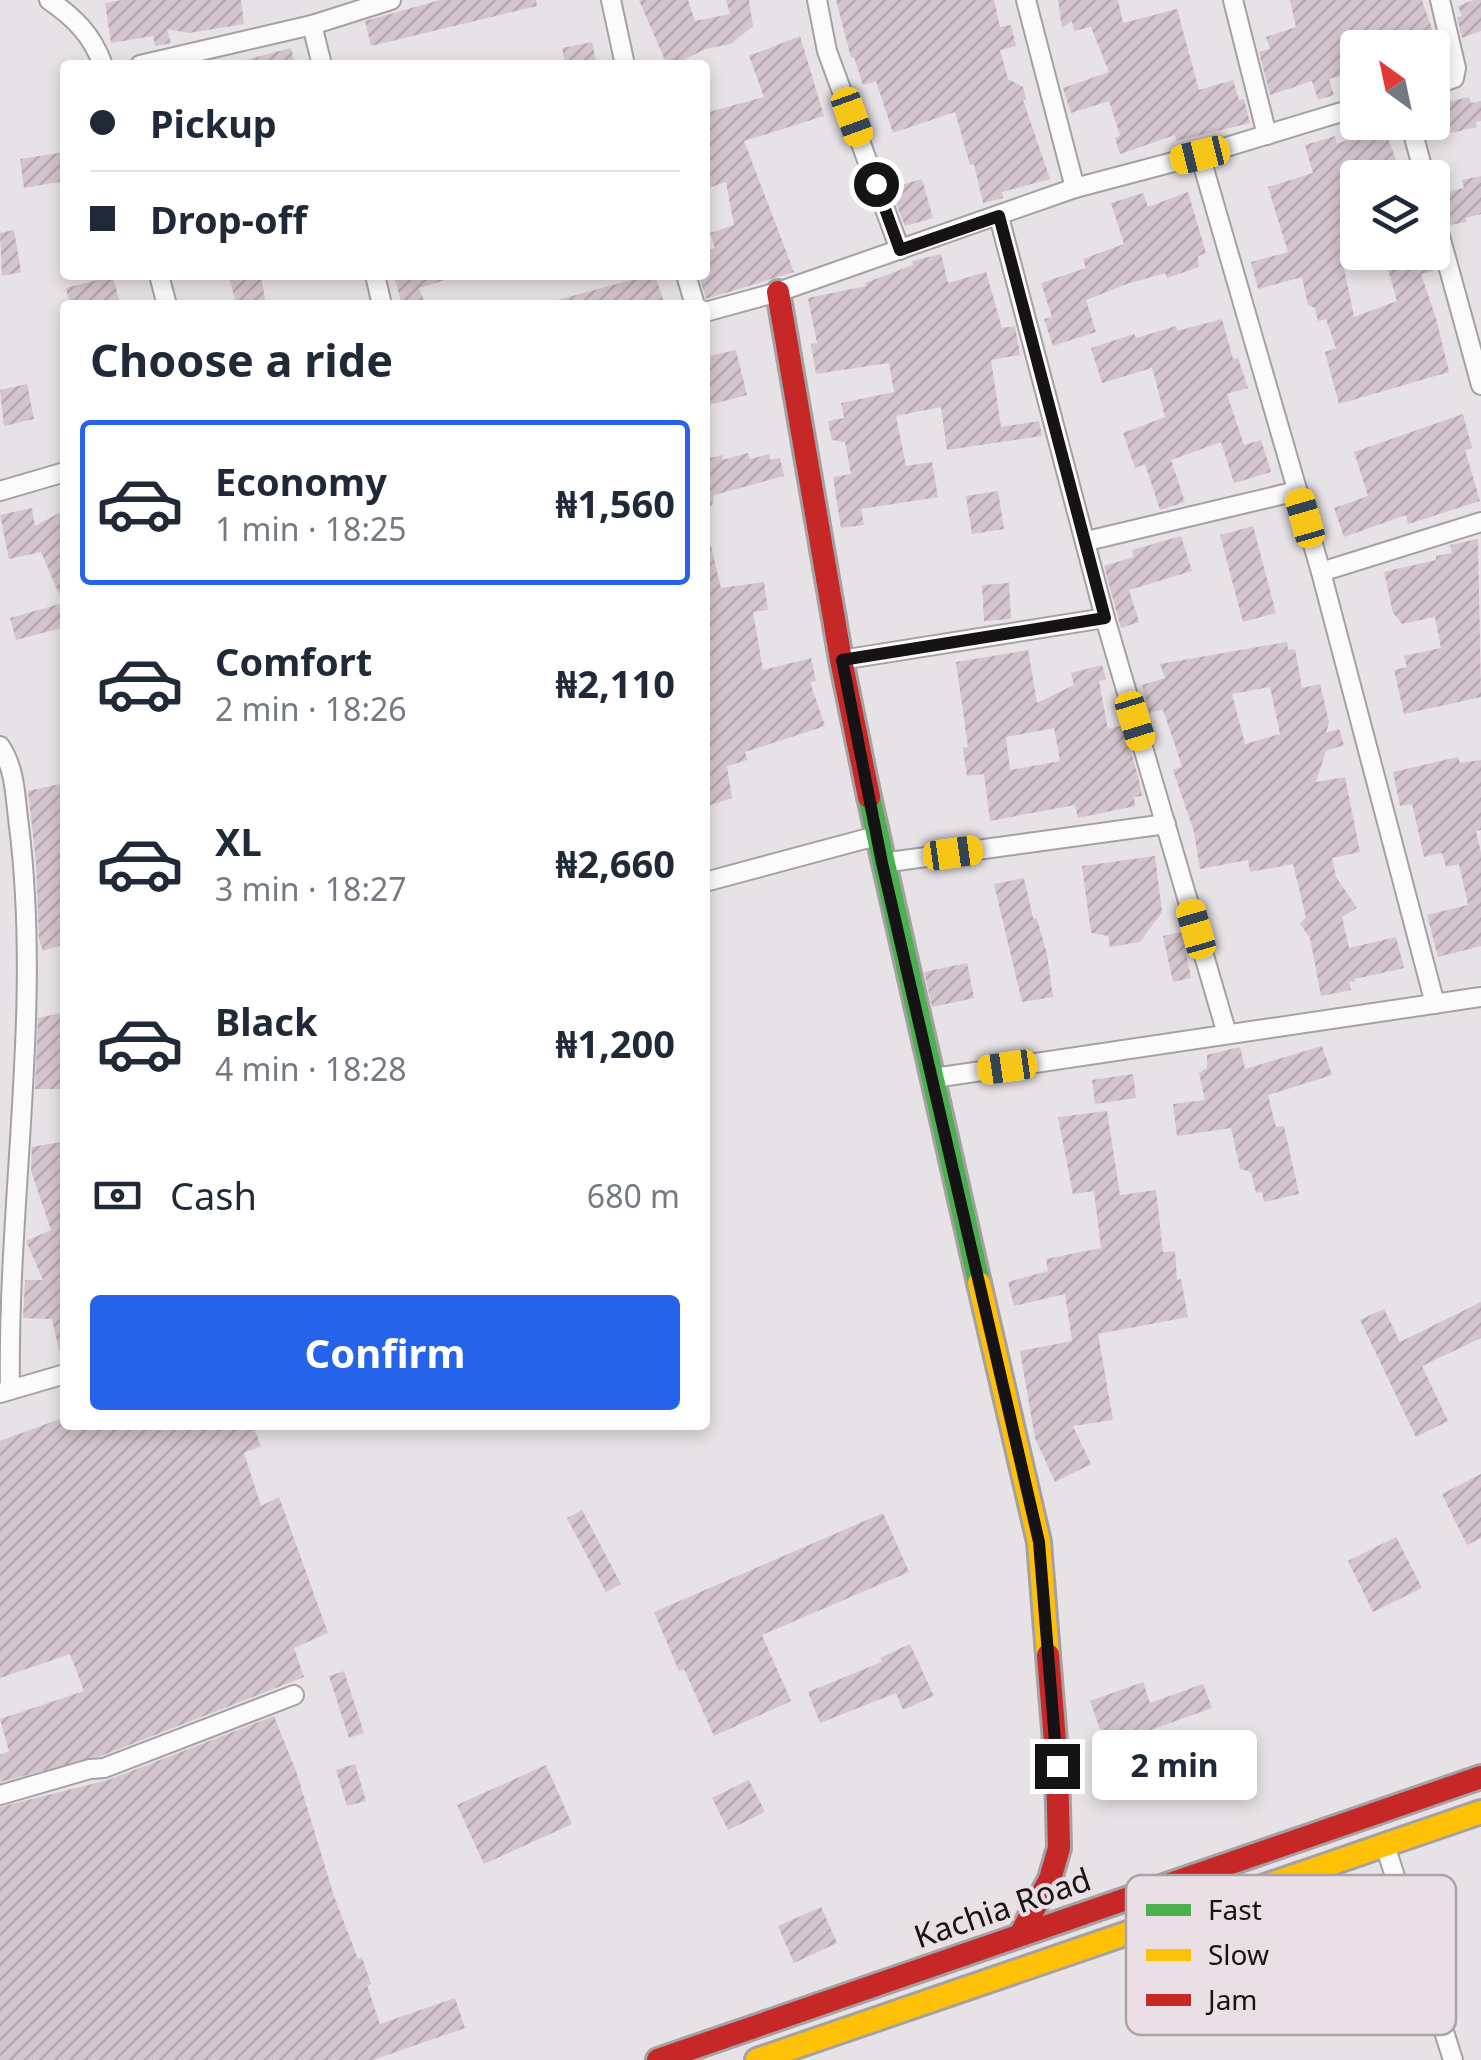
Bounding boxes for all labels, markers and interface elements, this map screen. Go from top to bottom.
north arrow [1340,30,1450,140]
map controls [1340,30,1450,270]
car [828,84,876,150]
text: Pickup [150,97,277,149]
car [1167,133,1233,177]
button: layers [1340,160,1450,270]
route start [854,162,899,207]
text: Drop-off [150,193,307,245]
text: Choose a ride [90,329,393,390]
text: Economy [215,455,387,507]
icon: car [95,458,185,548]
text: ₦1,560 [555,477,675,529]
car [1282,485,1328,551]
text: 1 min · 18:25 [215,507,407,550]
text: Comfort [215,635,372,687]
icon: car [95,638,185,728]
text: ₦2,110 [555,657,675,709]
text: 2 min · 18:26 [215,687,407,730]
car [1112,688,1158,754]
text: XL [215,815,262,867]
icon: car [95,818,185,908]
car [921,834,985,872]
text: ₦2,660 [555,837,675,889]
text: 3 min · 18:27 [215,867,407,910]
car [1173,896,1219,962]
text: Black [215,995,318,1047]
icon: car [95,998,185,1088]
text: ₦1,200 [555,1017,675,1069]
text: 4 min · 18:28 [215,1047,407,1090]
car [975,1048,1039,1086]
icon: cash [90,1168,145,1223]
text: Cash [170,1169,257,1221]
text: 680 m [587,1174,680,1217]
button: Confirm [90,1295,680,1410]
callout: 2 min [1092,1731,1257,1801]
text: 2 min [1130,1743,1219,1786]
route end [1035,1744,1080,1789]
street label: Kachia Road [908,1857,1096,1957]
legend [1126,1875,1456,2035]
text: Fast [1208,1890,1262,1928]
text: Slow [1208,1935,1269,1973]
text: Jam [1205,1980,1258,2018]

